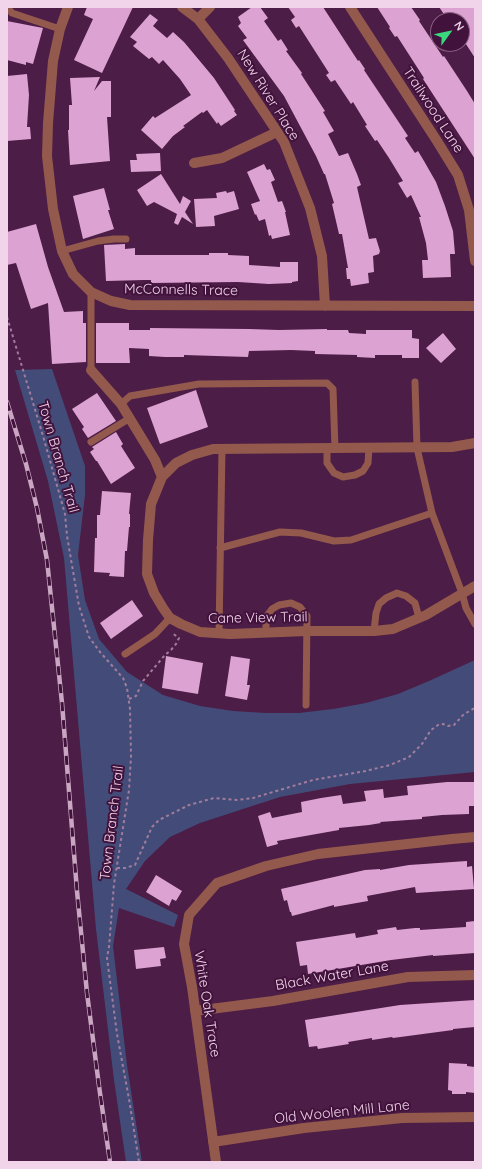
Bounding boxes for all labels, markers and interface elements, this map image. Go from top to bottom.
north arrow [430,12,470,52]
text: N [451,19,467,33]
street label: New River Place [233,46,303,144]
street label: Trailwood Lane [399,64,467,156]
street label: McConnells Trace [124,281,238,299]
street label: Town Branch Trail [34,399,82,515]
street label: Cane View Trail [208,609,308,627]
street label: Town Branch Trail [97,765,127,881]
street label: White Oak Trace [190,949,224,1059]
street label: Black Water Lane [274,958,390,994]
street label: Old Woolen Mill Lane [273,1097,411,1127]

